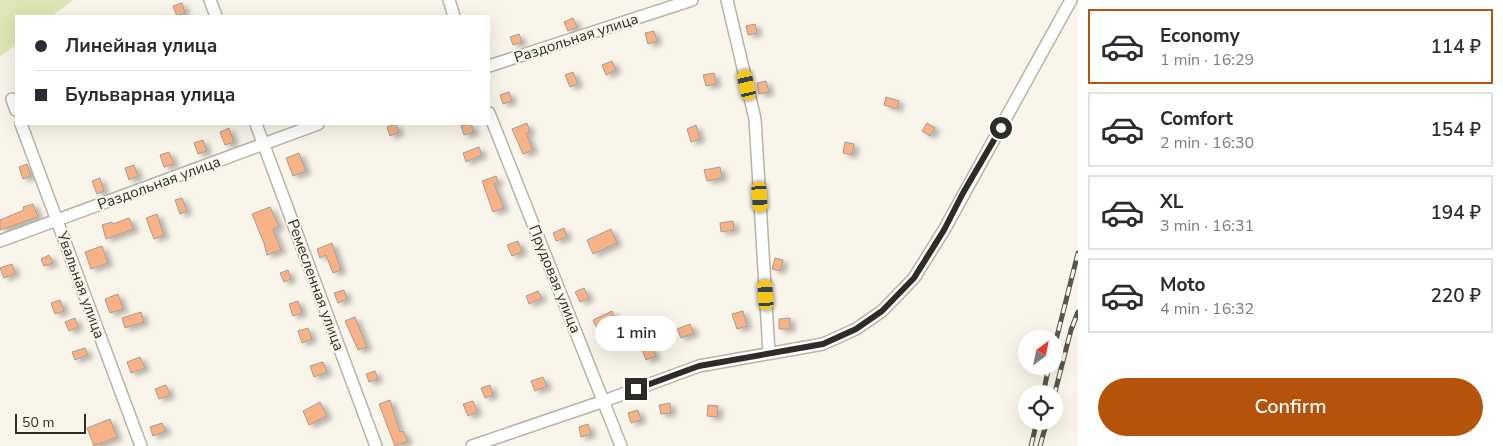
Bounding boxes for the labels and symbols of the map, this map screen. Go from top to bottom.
street label: Раздольная улица [511,8,641,68]
car [736,69,757,101]
route start [990,117,1012,139]
street label: Раздольная улица [95,151,223,215]
car [751,182,768,212]
street label: Ремесленная улица [283,216,349,354]
street label: Прудовая улица [524,222,586,336]
street label: Увальная улица [52,228,110,341]
car [757,280,774,310]
callout: 1 min [595,316,677,352]
north arrow [1018,330,1062,375]
route end [625,378,647,400]
scale bar [15,411,86,434]

